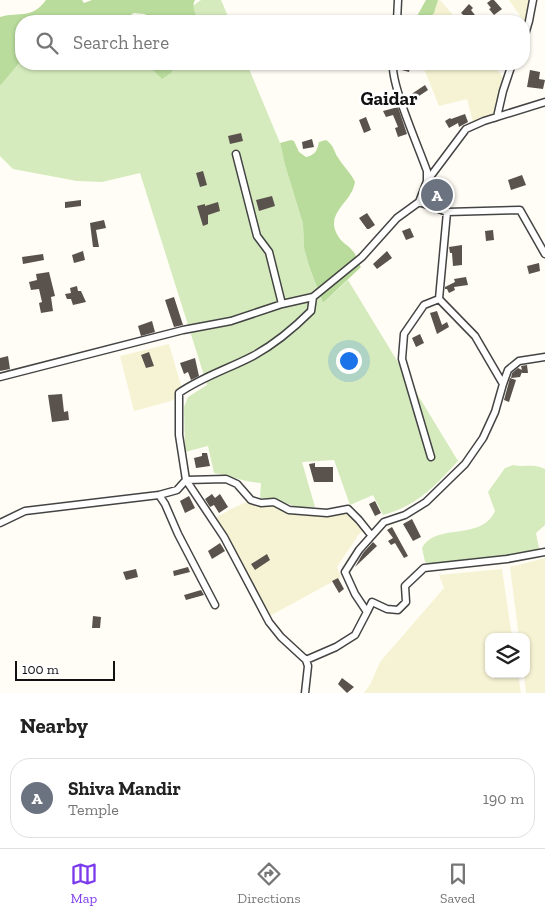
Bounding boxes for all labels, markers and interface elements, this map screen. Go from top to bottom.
search box [15,15,530,70]
icon: search [33,29,61,57]
text: Search here [73,31,169,54]
district label: Gaidar [360,87,418,110]
pin: A [421,176,453,214]
your location [336,348,362,374]
map controls [485,633,530,678]
button: layers [485,633,530,678]
scale bar [15,658,115,681]
text: 100 m [22,661,59,678]
text: Nearby [20,713,88,738]
text: Shiva Mandir [68,777,181,800]
text: A [32,789,43,808]
text: 190 m [483,789,524,808]
text: Temple [68,800,119,819]
tab: Map [70,860,98,907]
tab: Directions [237,860,301,907]
tab: Saved [440,860,475,907]

